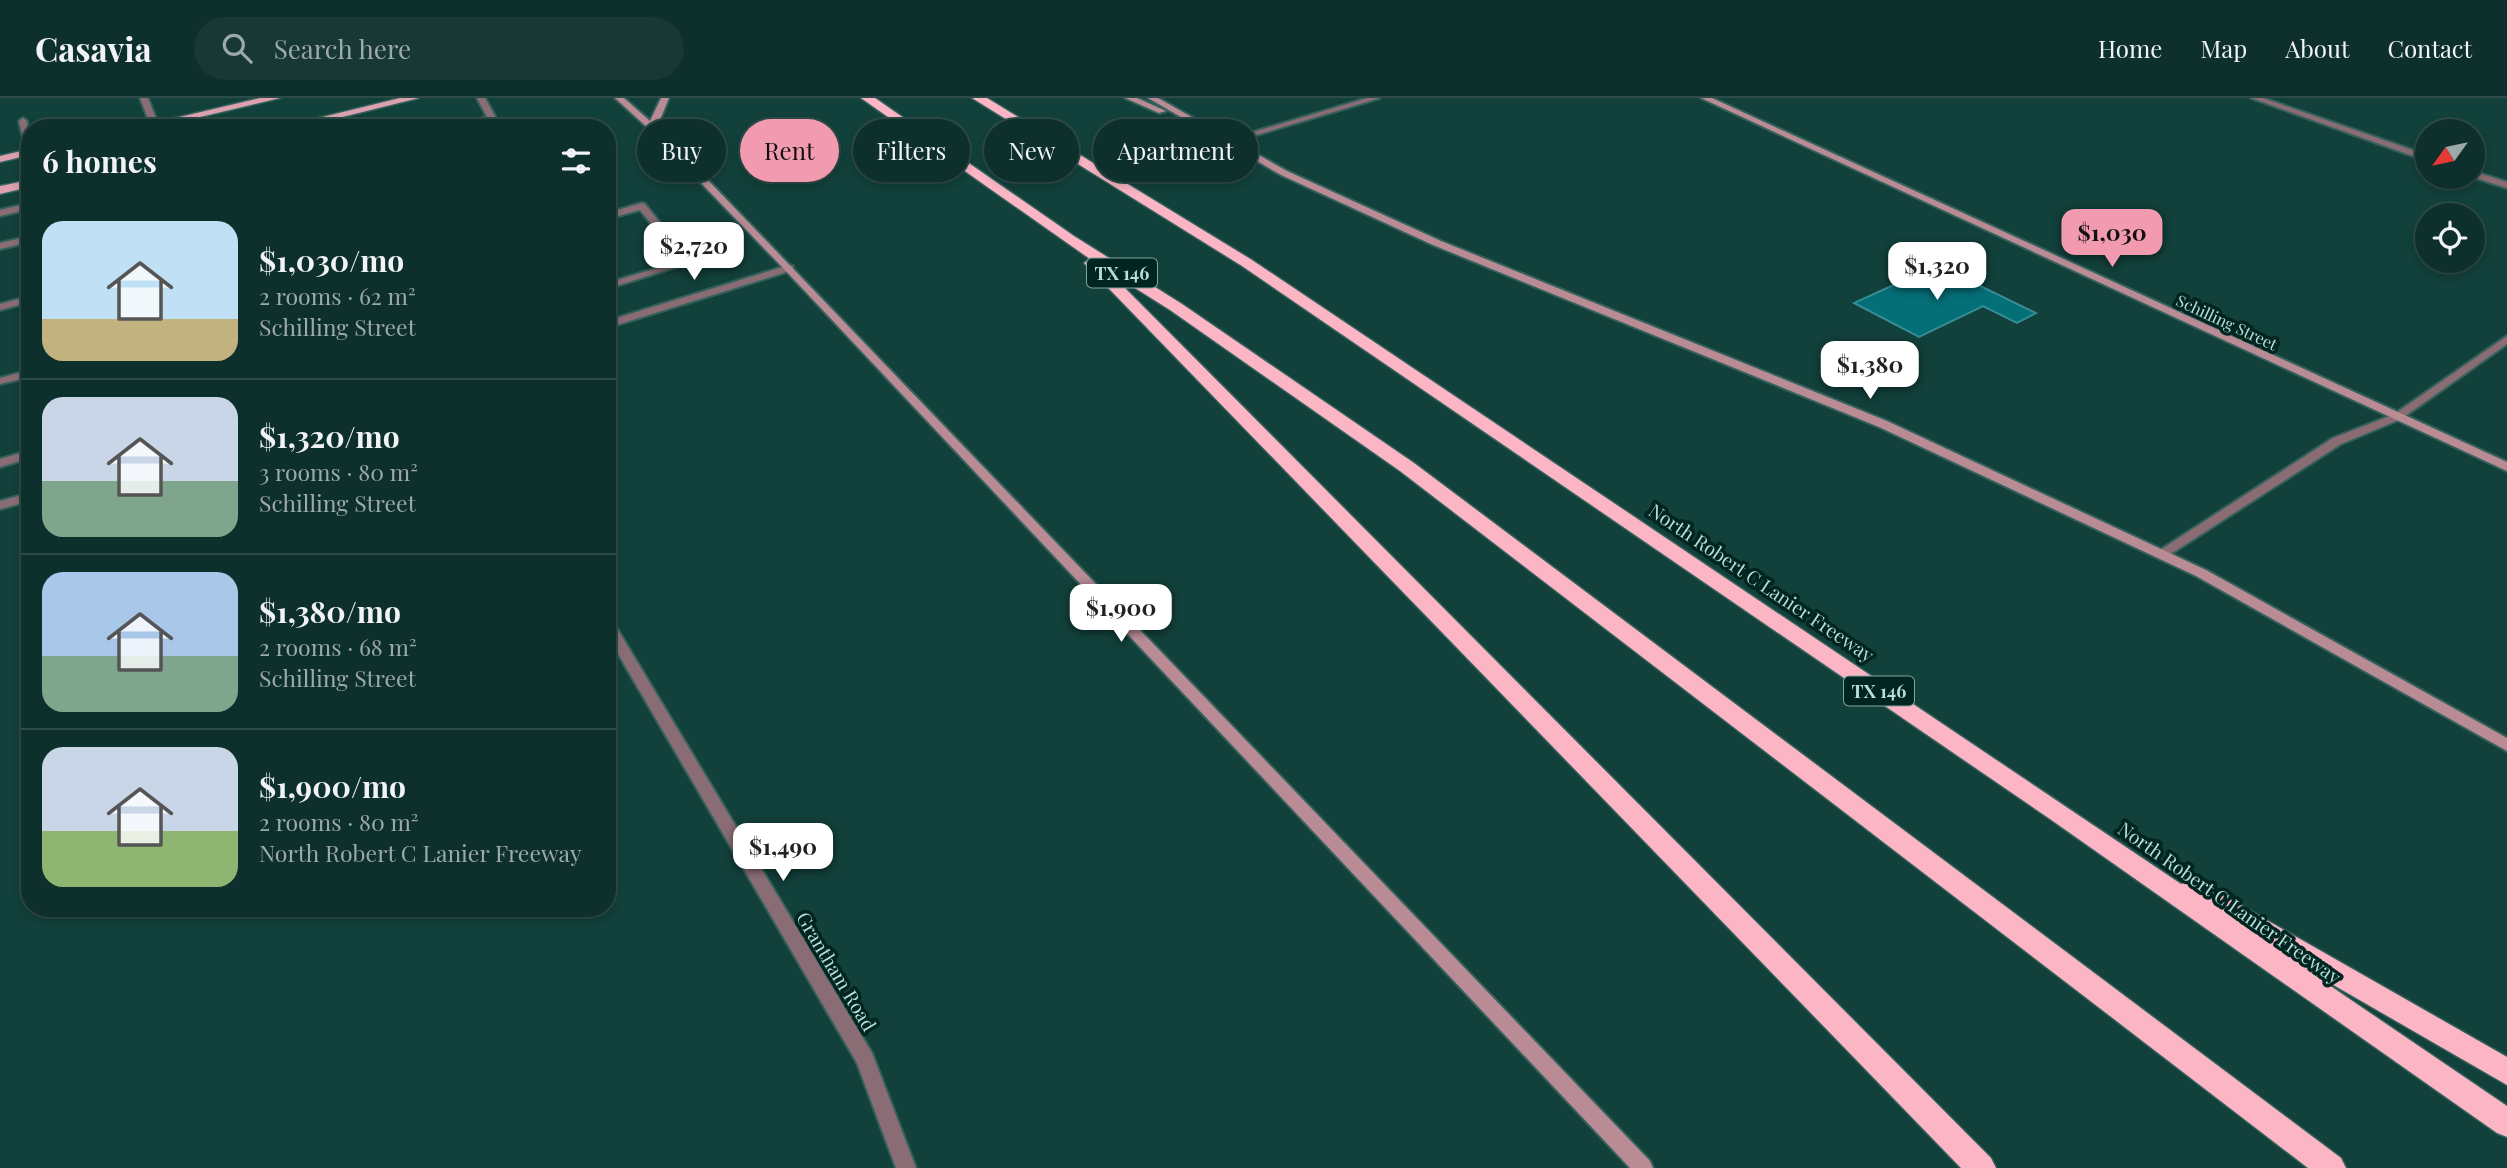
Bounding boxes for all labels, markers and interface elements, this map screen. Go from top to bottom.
search box [194,17,684,80]
text: Casavia [35,26,152,70]
icon: search [218,29,256,67]
text: Search here [274,31,411,66]
text: Home [2098,32,2162,64]
text: Map [2200,32,2247,64]
text: About [2285,32,2349,64]
text: Contact [2387,32,2472,64]
chip: Buy [637,119,726,182]
chip: Rent [740,119,839,182]
chip: Filters [853,119,970,182]
chip: New [984,119,1079,182]
chip: Apartment [1093,119,1258,182]
north arrow [2415,119,2485,189]
map controls [2415,119,2485,273]
text: 6 homes [42,141,157,181]
icon: filters [557,142,595,180]
button: locate [2415,203,2485,273]
pin: $1,030 [2055,209,2169,269]
text: $1,030 [2077,216,2147,247]
pin: $2,720 [637,222,751,282]
text: $2,720 [660,229,728,260]
text: $1,030/mo [259,240,404,280]
pin: $1,320 [1880,242,1994,302]
icon: home [98,249,182,333]
text: $1,320 [1904,249,1970,280]
road number: TX 146 [1087,258,1157,288]
text: 2 rooms · 62 m² [259,280,416,311]
street label: Schilling Street [2173,289,2281,355]
text: Schilling Street [259,311,416,342]
pin: $1,380 [1813,342,1927,401]
text: $1,380 [1837,348,1903,379]
text: $1,320/mo [259,416,400,456]
icon: home [98,425,182,509]
text: 3 rooms · 80 m² [259,456,418,487]
text: Schilling Street [259,487,416,518]
street label: North Robert C Lanier Freeway [1644,497,1880,668]
pin: $1,900 [1064,584,1178,644]
text: $1,380/mo [259,591,401,631]
text: $1,900 [1086,591,1156,622]
icon: home [98,600,182,684]
text: 2 rooms · 68 m² [259,631,417,662]
text: Schilling Street [259,662,416,693]
road number: TX 146 [1844,676,1914,706]
text: $1,900/mo [259,766,406,806]
icon: home [98,775,182,859]
text: 2 rooms · 80 m² [259,806,419,837]
street label: North Robert C Lanier Freeway [2113,815,2347,989]
pin: $1,490 [726,824,840,883]
text: $1,490 [749,830,817,861]
text: North Robert C Lanier Freeway [259,837,582,868]
street label: Grantham Road [791,907,883,1035]

